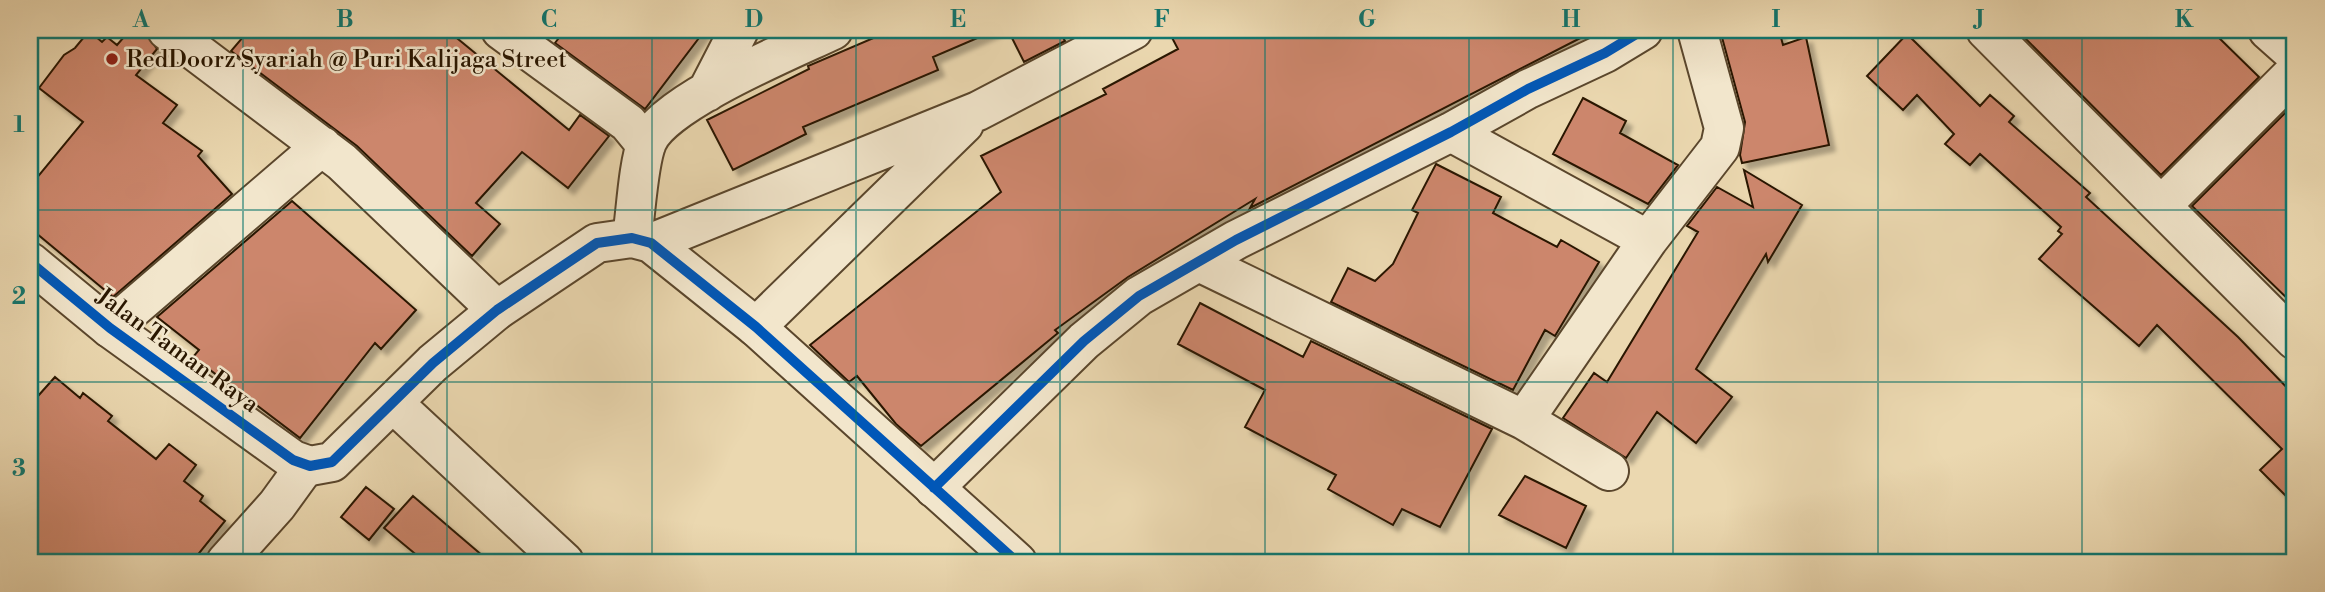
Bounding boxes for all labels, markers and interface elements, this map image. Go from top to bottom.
text: A [132,6,150,34]
text: B [336,6,354,34]
text: C [541,6,557,34]
text: D [745,6,763,34]
text: E [950,6,966,34]
text: F [1154,6,1170,34]
text: G [1358,6,1376,34]
text: H [1562,6,1581,34]
text: I [1772,6,1781,34]
text: J [1973,6,1985,34]
text: K [2175,6,2194,34]
place label: RedDoorz Syariah @ Puri Kalijaga Street [126,45,567,75]
marker: RedDoorz Syariah @ Puri Kalijaga Street [104,51,120,67]
text: 1 [13,111,25,139]
street label: Jalan Taman Raya [89,281,265,420]
text: 2 [12,283,26,311]
text: 3 [12,455,26,483]

